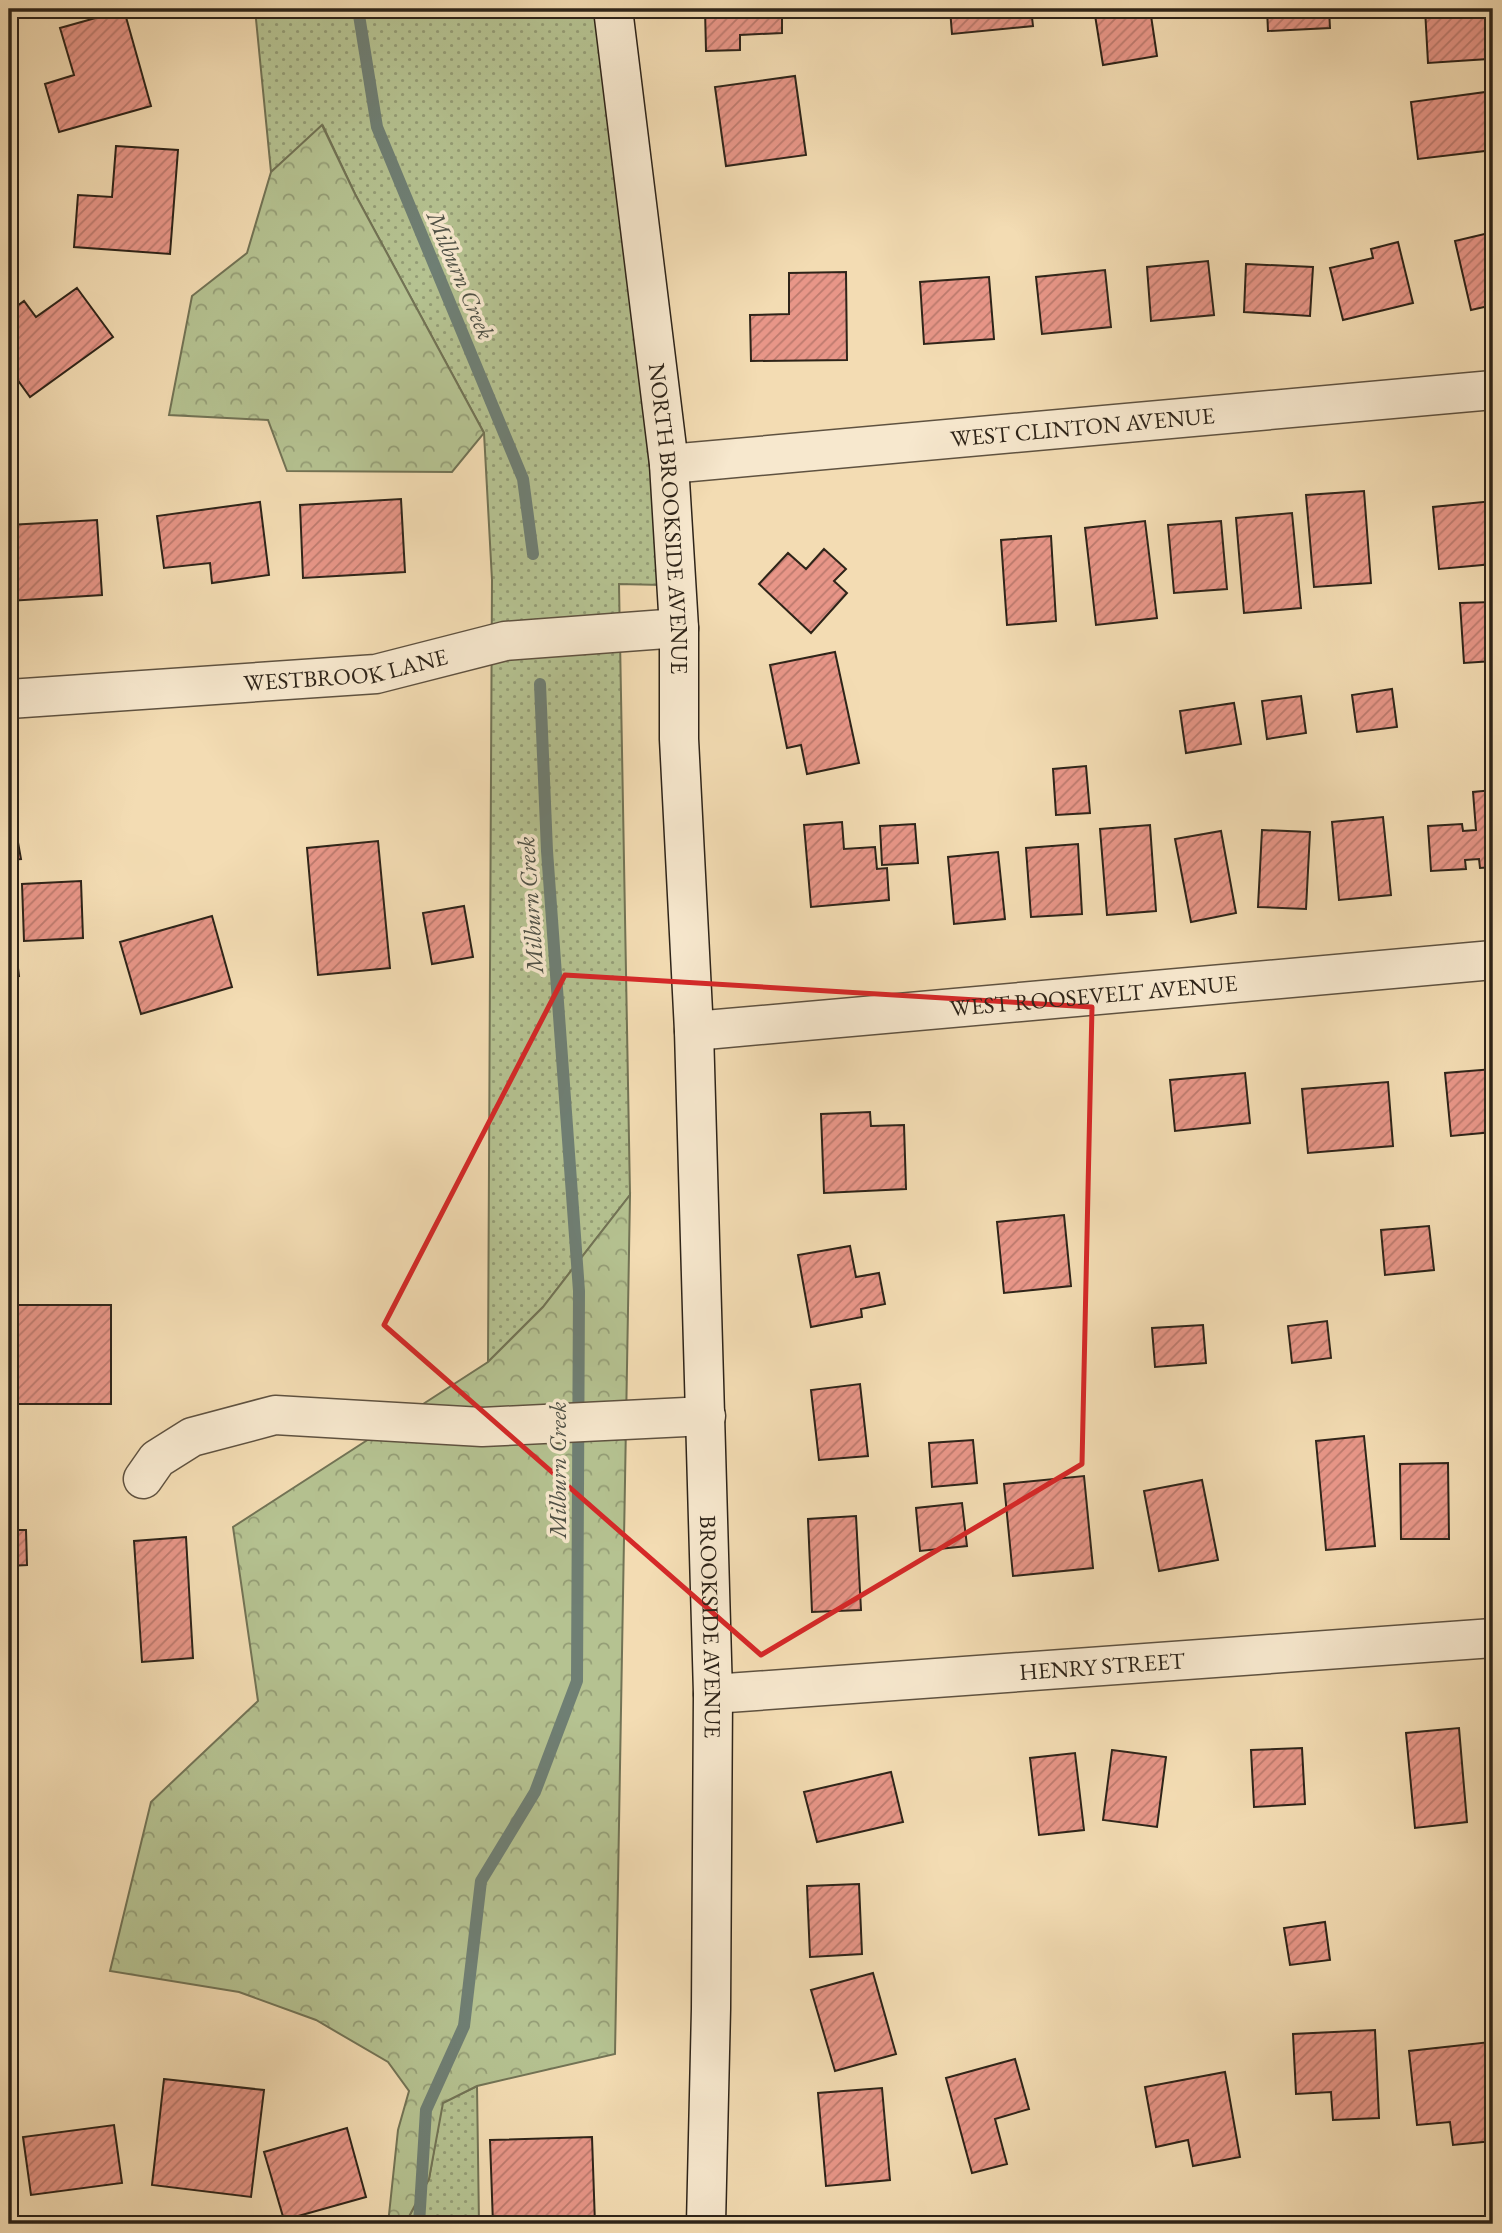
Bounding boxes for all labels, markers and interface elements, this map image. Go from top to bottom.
water label: Milburn Creek [419,204,502,344]
street label: NORTH BROOKSIDE AVENUE [642,361,694,674]
street label: WEST CLINTON AVENUE [949,400,1216,454]
street label: WESTBROOK LANE [242,641,451,698]
water label: Milburn Creek [510,836,550,976]
street label: WEST ROOSEVELT AVENUE [948,968,1238,1023]
water label: Milburn Creek [542,1402,573,1540]
street label: BROOKSIDE AVENUE [693,1514,728,1738]
street label: HENRY STREET [1018,1645,1187,1687]

